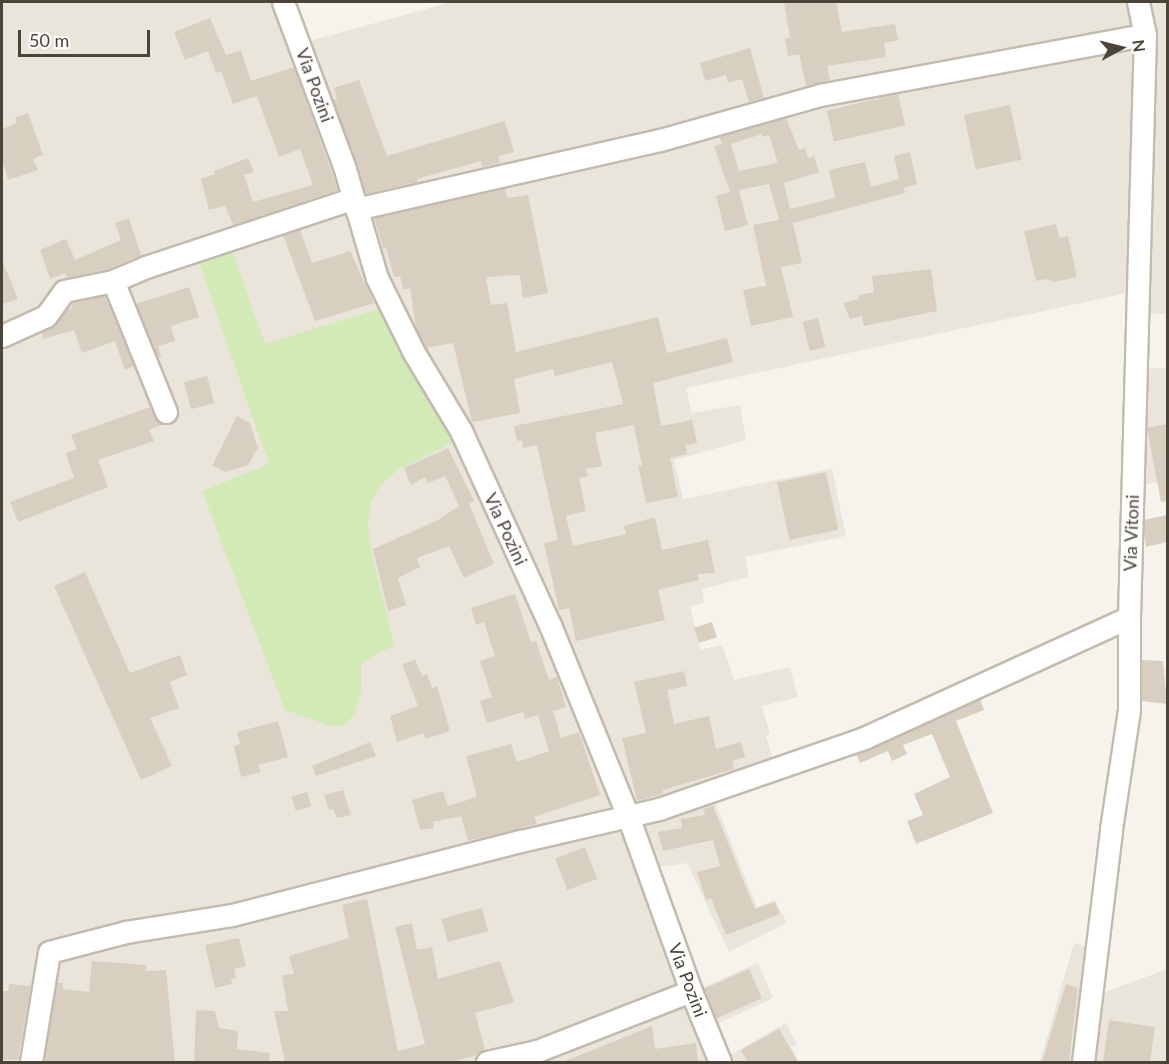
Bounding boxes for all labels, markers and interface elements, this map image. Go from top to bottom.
scale bar [21,18,153,56]
north arrow [1091,18,1151,78]
text: 50 m [29,29,69,51]
text: N [1129,38,1150,53]
street label: Via Pozini [292,45,338,125]
street label: Via Pozini [480,489,532,569]
street label: Via Vitoni [1119,494,1143,572]
street label: Via Pozini [664,940,712,1020]

